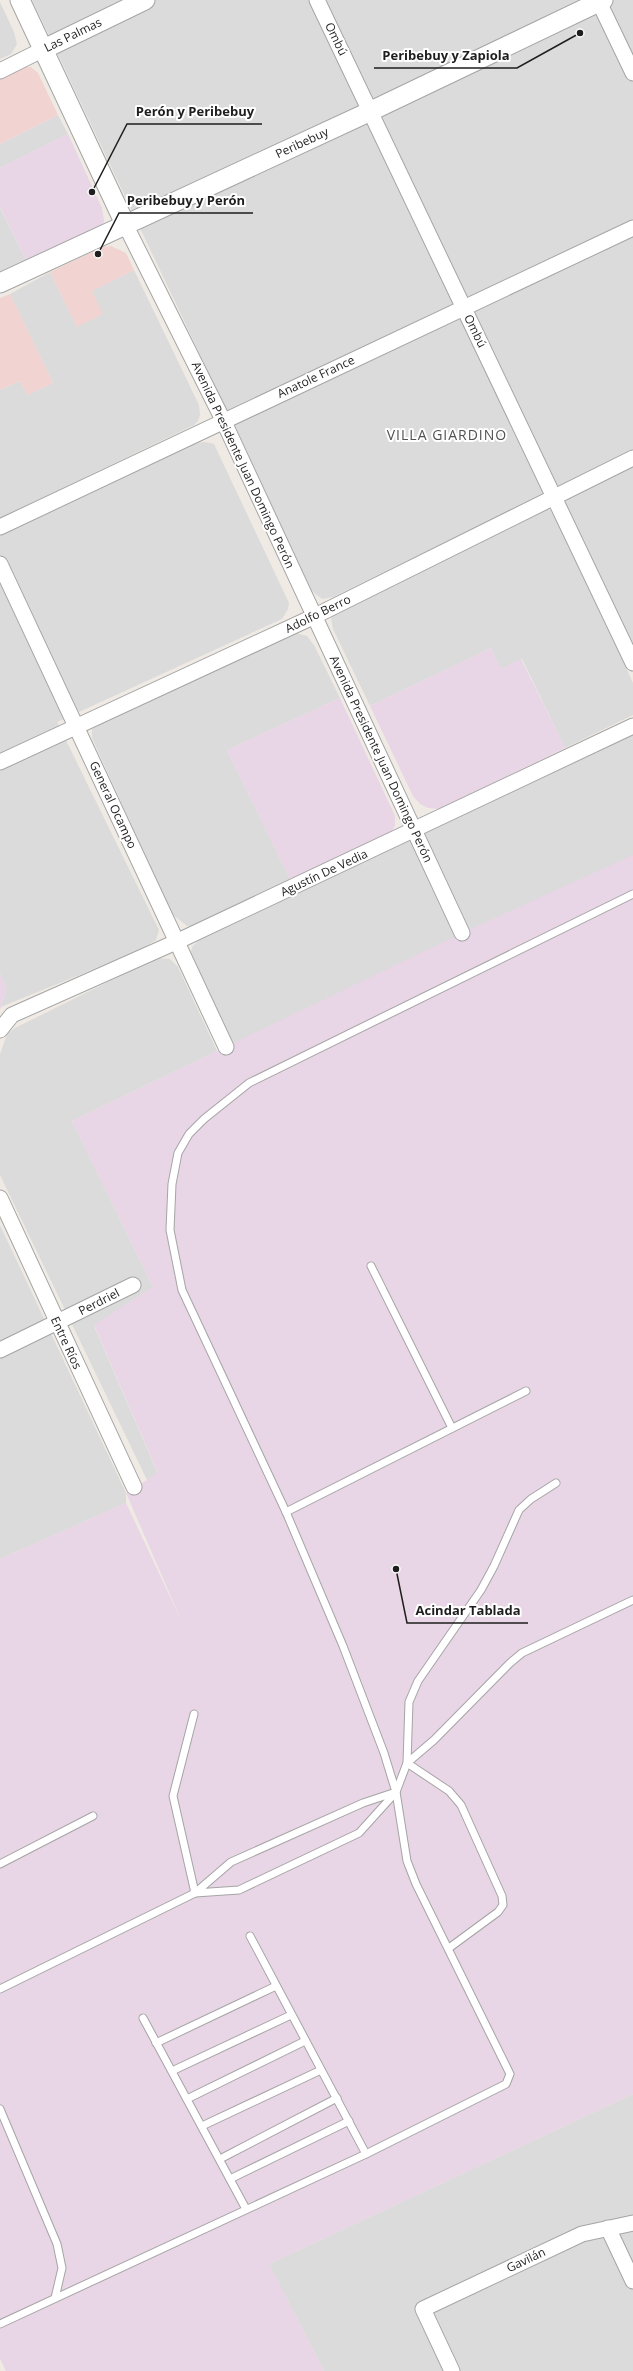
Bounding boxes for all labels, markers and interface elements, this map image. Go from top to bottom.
street label: Las Palmas [41,13,105,56]
street label: Ombú [321,19,352,58]
callout: Peribebuy y Zapiola [374,43,517,68]
text: Peribebuy y Zapiola [382,46,510,64]
callout: Perón y Peribebuy [127,99,262,124]
text: Perón y Peribebuy [136,102,255,120]
street label: Peribebuy [273,122,332,162]
callout: Peribebuy y Perón [119,188,253,213]
text: Peribebuy y Perón [127,191,245,209]
street label: Ombú [460,311,491,350]
street label: Anatole France [274,351,358,402]
street label: Avenida Presidente Juan Domingo Perón [188,359,299,571]
district label: VILLA GIARDINO [387,425,507,444]
street label: Adolfo Berro [282,590,353,637]
street label: Avenida Presidente Juan Domingo Perón [326,653,437,865]
street label: General Ocampo [86,758,141,851]
street label: Agustín De Vedia [277,845,370,900]
street label: Perdriel [75,1284,122,1319]
street label: Entre Ríos [47,1314,86,1372]
callout: Acindar Tablada [407,1598,528,1623]
text: Acindar Tablada [415,1601,521,1619]
street label: Gavilán [503,2243,548,2276]

